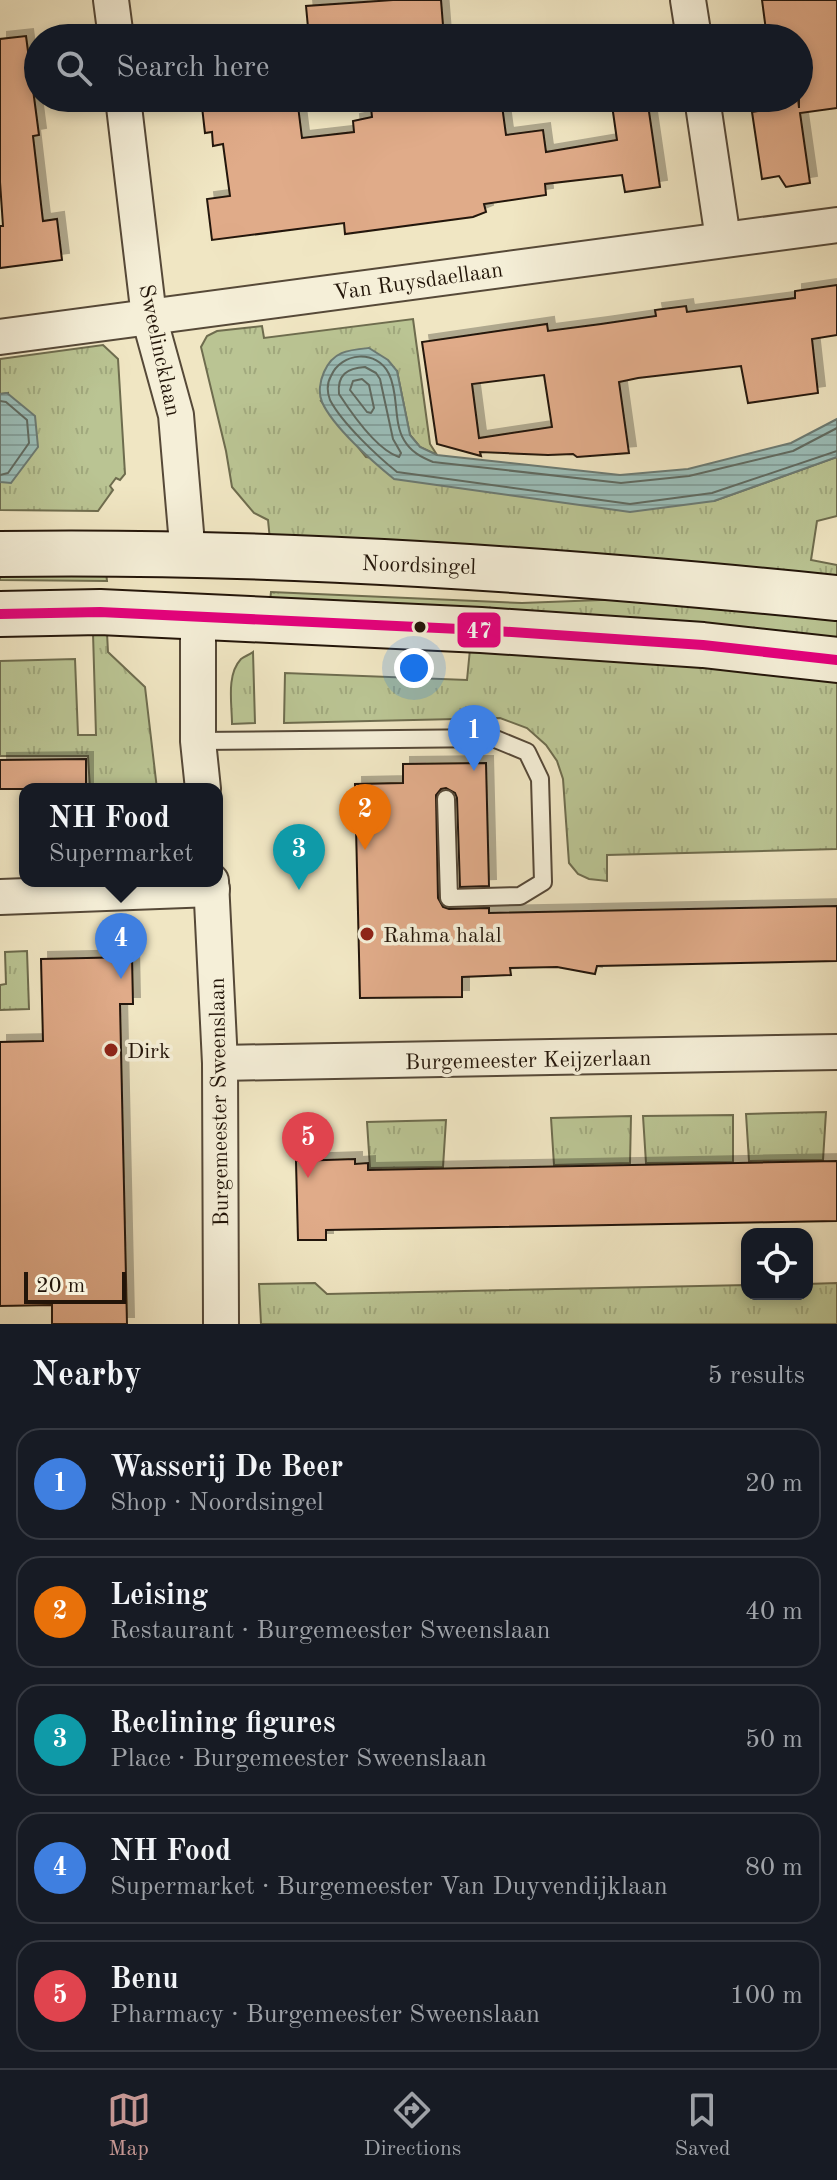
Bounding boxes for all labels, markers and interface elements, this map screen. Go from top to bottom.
search box [24,24,813,112]
icon: search [52,46,96,90]
text: Search here [116,53,270,83]
street label: Van Ruysdaellaan [332,259,504,305]
street label: Sweelincklaan [134,282,184,418]
street label: Noordsingel [361,553,477,579]
line badge: 47 [456,611,502,649]
unlabelled marker [412,619,428,635]
text: 47 [466,621,492,643]
your location [394,648,434,688]
pin: 1 [448,705,500,771]
popup [19,783,223,887]
pin: 2 [339,784,391,850]
text: NH Food [49,804,170,834]
pin: 3 [273,824,325,890]
text: Supermarket [49,841,193,867]
pin: 4 [95,913,147,979]
marker: Rahma halal [358,925,376,943]
place label: Rahma halal [383,925,502,947]
street label: Burgemeester Sweenslaan [207,977,233,1227]
marker: Dirk [102,1041,120,1059]
place label: Dirk [127,1041,171,1063]
street label: Burgemeester Keijzerlaan [405,1048,651,1074]
pin: 5 [282,1112,334,1178]
map controls [741,1228,813,1300]
button: locate [741,1228,813,1300]
scale bar [24,1268,126,1304]
text: 20 m [36,1275,85,1297]
text: Nearby [32,1359,142,1393]
text: 5 results [707,1363,805,1389]
text: Wasserij De Beer [110,1453,343,1483]
text: 1 [52,1471,68,1497]
text: 20 m [745,1471,803,1497]
text: Shop · Noordsingel [110,1490,324,1516]
text: Leising [110,1581,208,1611]
text: 2 [52,1599,68,1625]
text: 40 m [745,1599,803,1625]
text: Restaurant · Burgemeester Sweenslaan [110,1618,551,1644]
text: Reclining figures [110,1709,336,1739]
text: 3 [52,1727,68,1753]
text: 50 m [745,1727,803,1753]
text: Place · Burgemeester Sweenslaan [110,1746,487,1772]
text: NH Food [110,1837,231,1867]
text: 4 [52,1855,68,1881]
text: 80 m [745,1855,803,1881]
text: Supermarket · Burgemeester Van Duyvendijklaan [110,1874,668,1900]
text: Benu [110,1965,179,1995]
text: 5 [52,1983,68,2009]
text: 100 m [730,1983,803,2009]
text: Pharmacy · Burgemeester Sweenslaan [110,2002,540,2028]
tab: Map [107,2088,151,2163]
tab: Directions [364,2088,461,2163]
tab: Saved [674,2088,730,2163]

